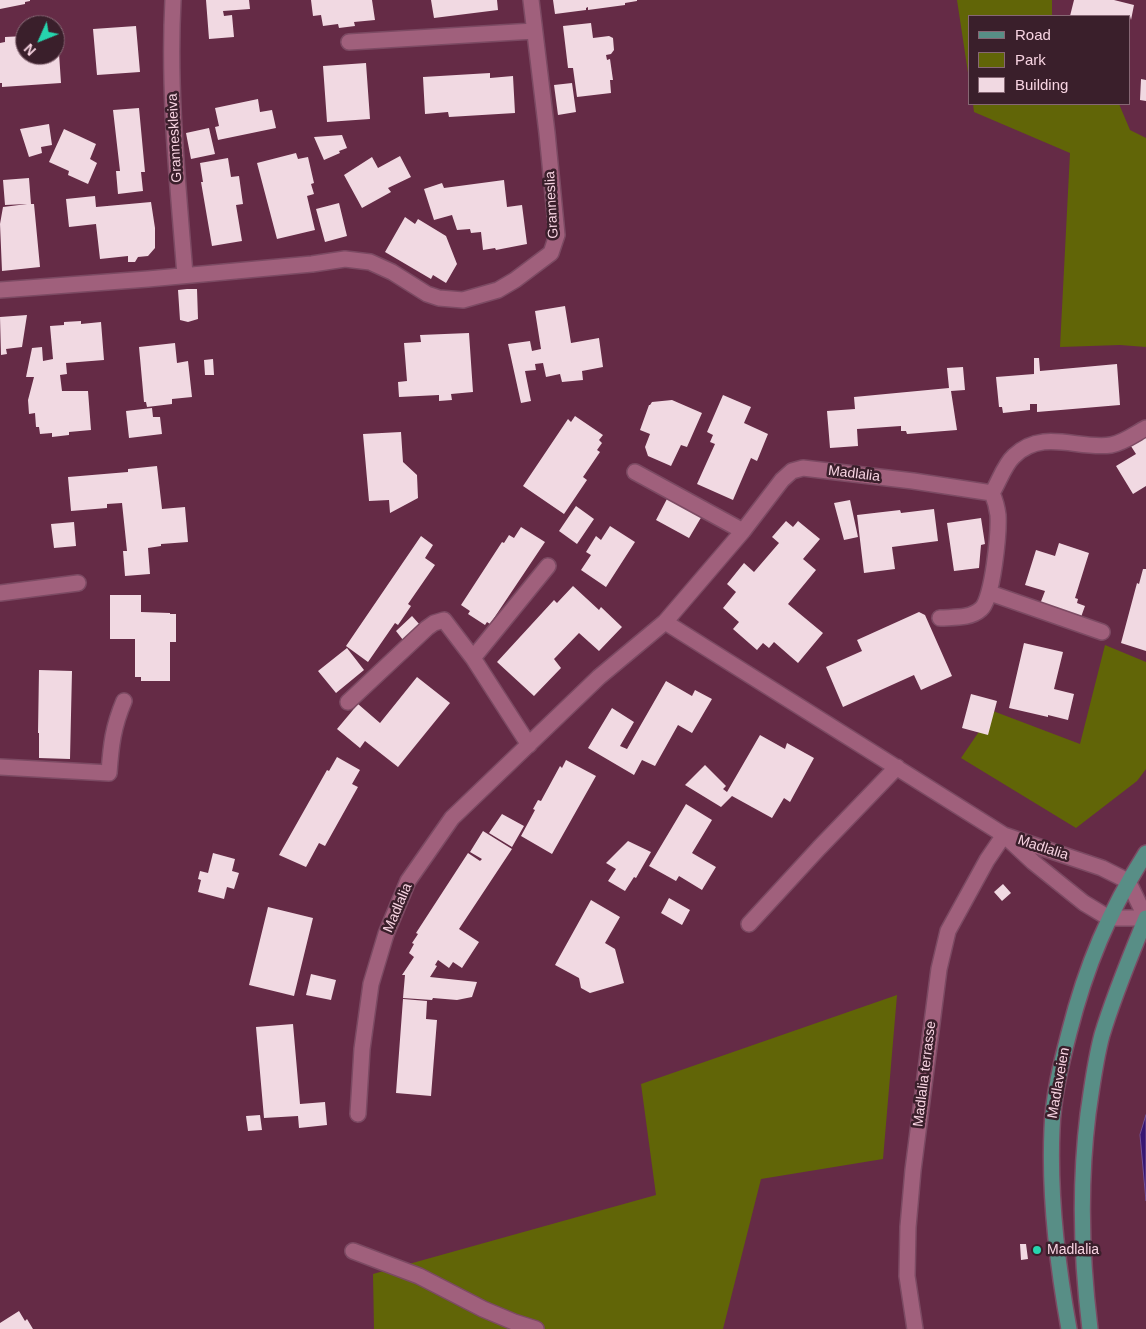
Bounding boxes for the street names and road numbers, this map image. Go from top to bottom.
street label: Granneskleiva [164,93,186,183]
street label: Granneslia [542,171,562,239]
street label: Madlalia [827,462,881,486]
street label: Madlalia [1016,832,1070,864]
street label: Madlalia [380,881,416,935]
street label: Madlalia terrasse [910,1020,940,1128]
street label: Madlaveien [1045,1046,1073,1120]

